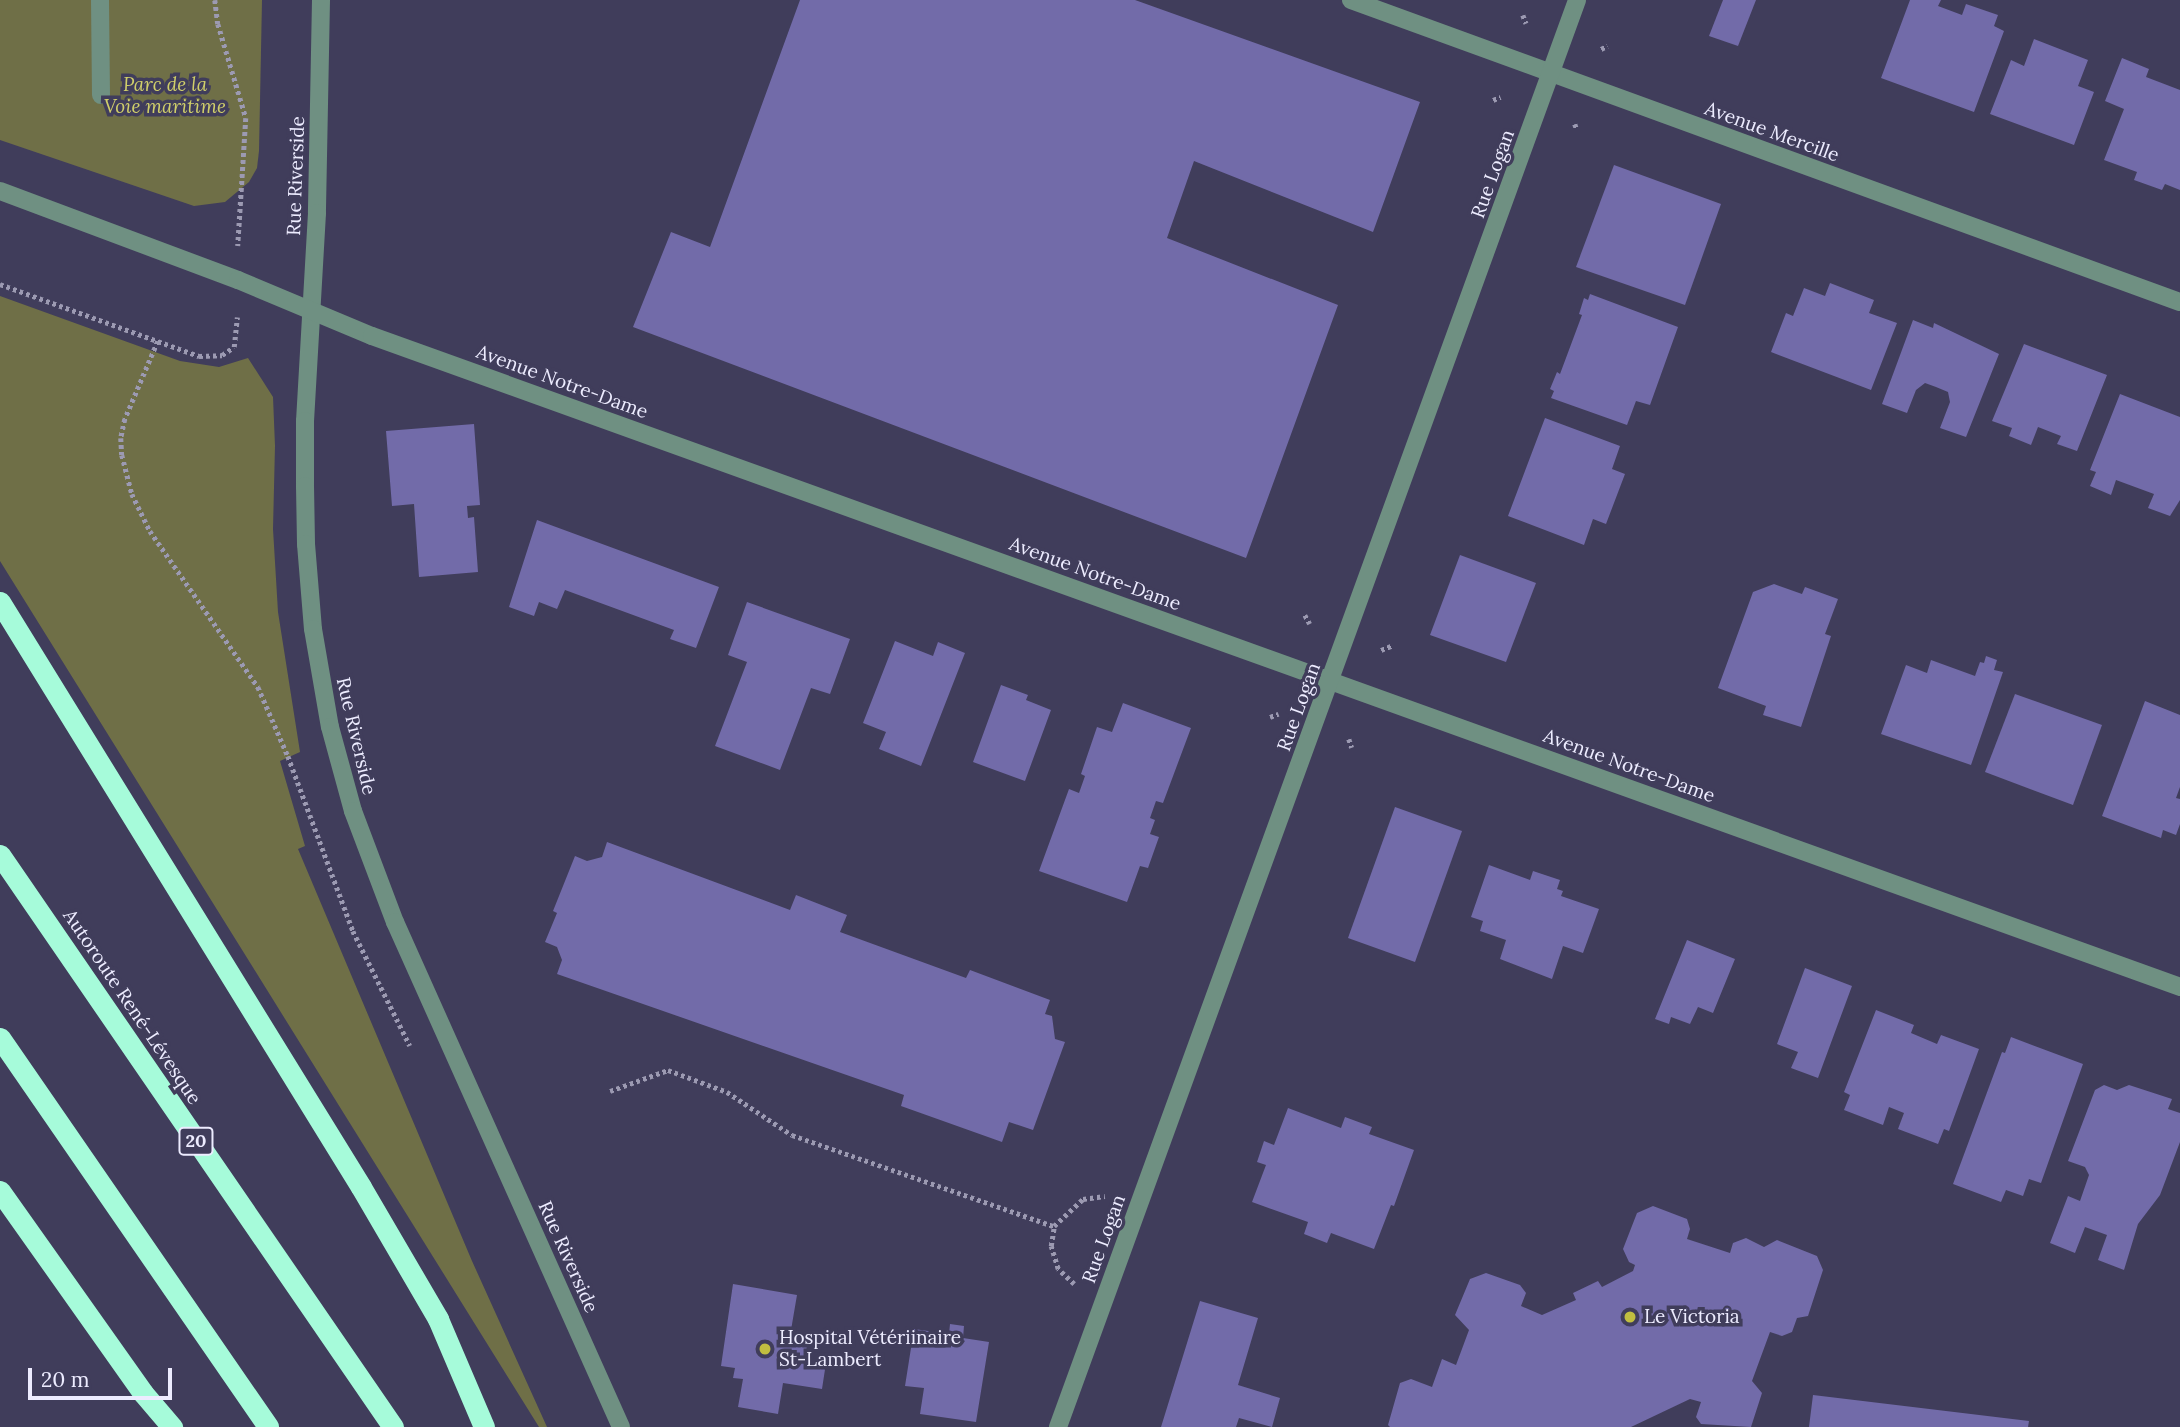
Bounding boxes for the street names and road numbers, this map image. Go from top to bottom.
street label: Avenue Mercille [1702,97,1842,167]
street label: Rue Riverside [283,116,309,236]
street label: Rue Logan [1466,127,1520,221]
street label: Avenue Notre-Dame [473,340,651,424]
street label: Avenue Notre-Dame [1006,532,1184,616]
street label: Rue Logan [1272,660,1326,754]
street label: Rue Riverside [331,675,381,797]
street label: Avenue Notre-Dame [1540,724,1718,808]
street label: Autoroute René-Lévesque [58,905,206,1109]
road number: 20 [177,1126,215,1156]
street label: Rue Logan [1077,1192,1131,1286]
street label: Rue Riverside [533,1198,603,1316]

